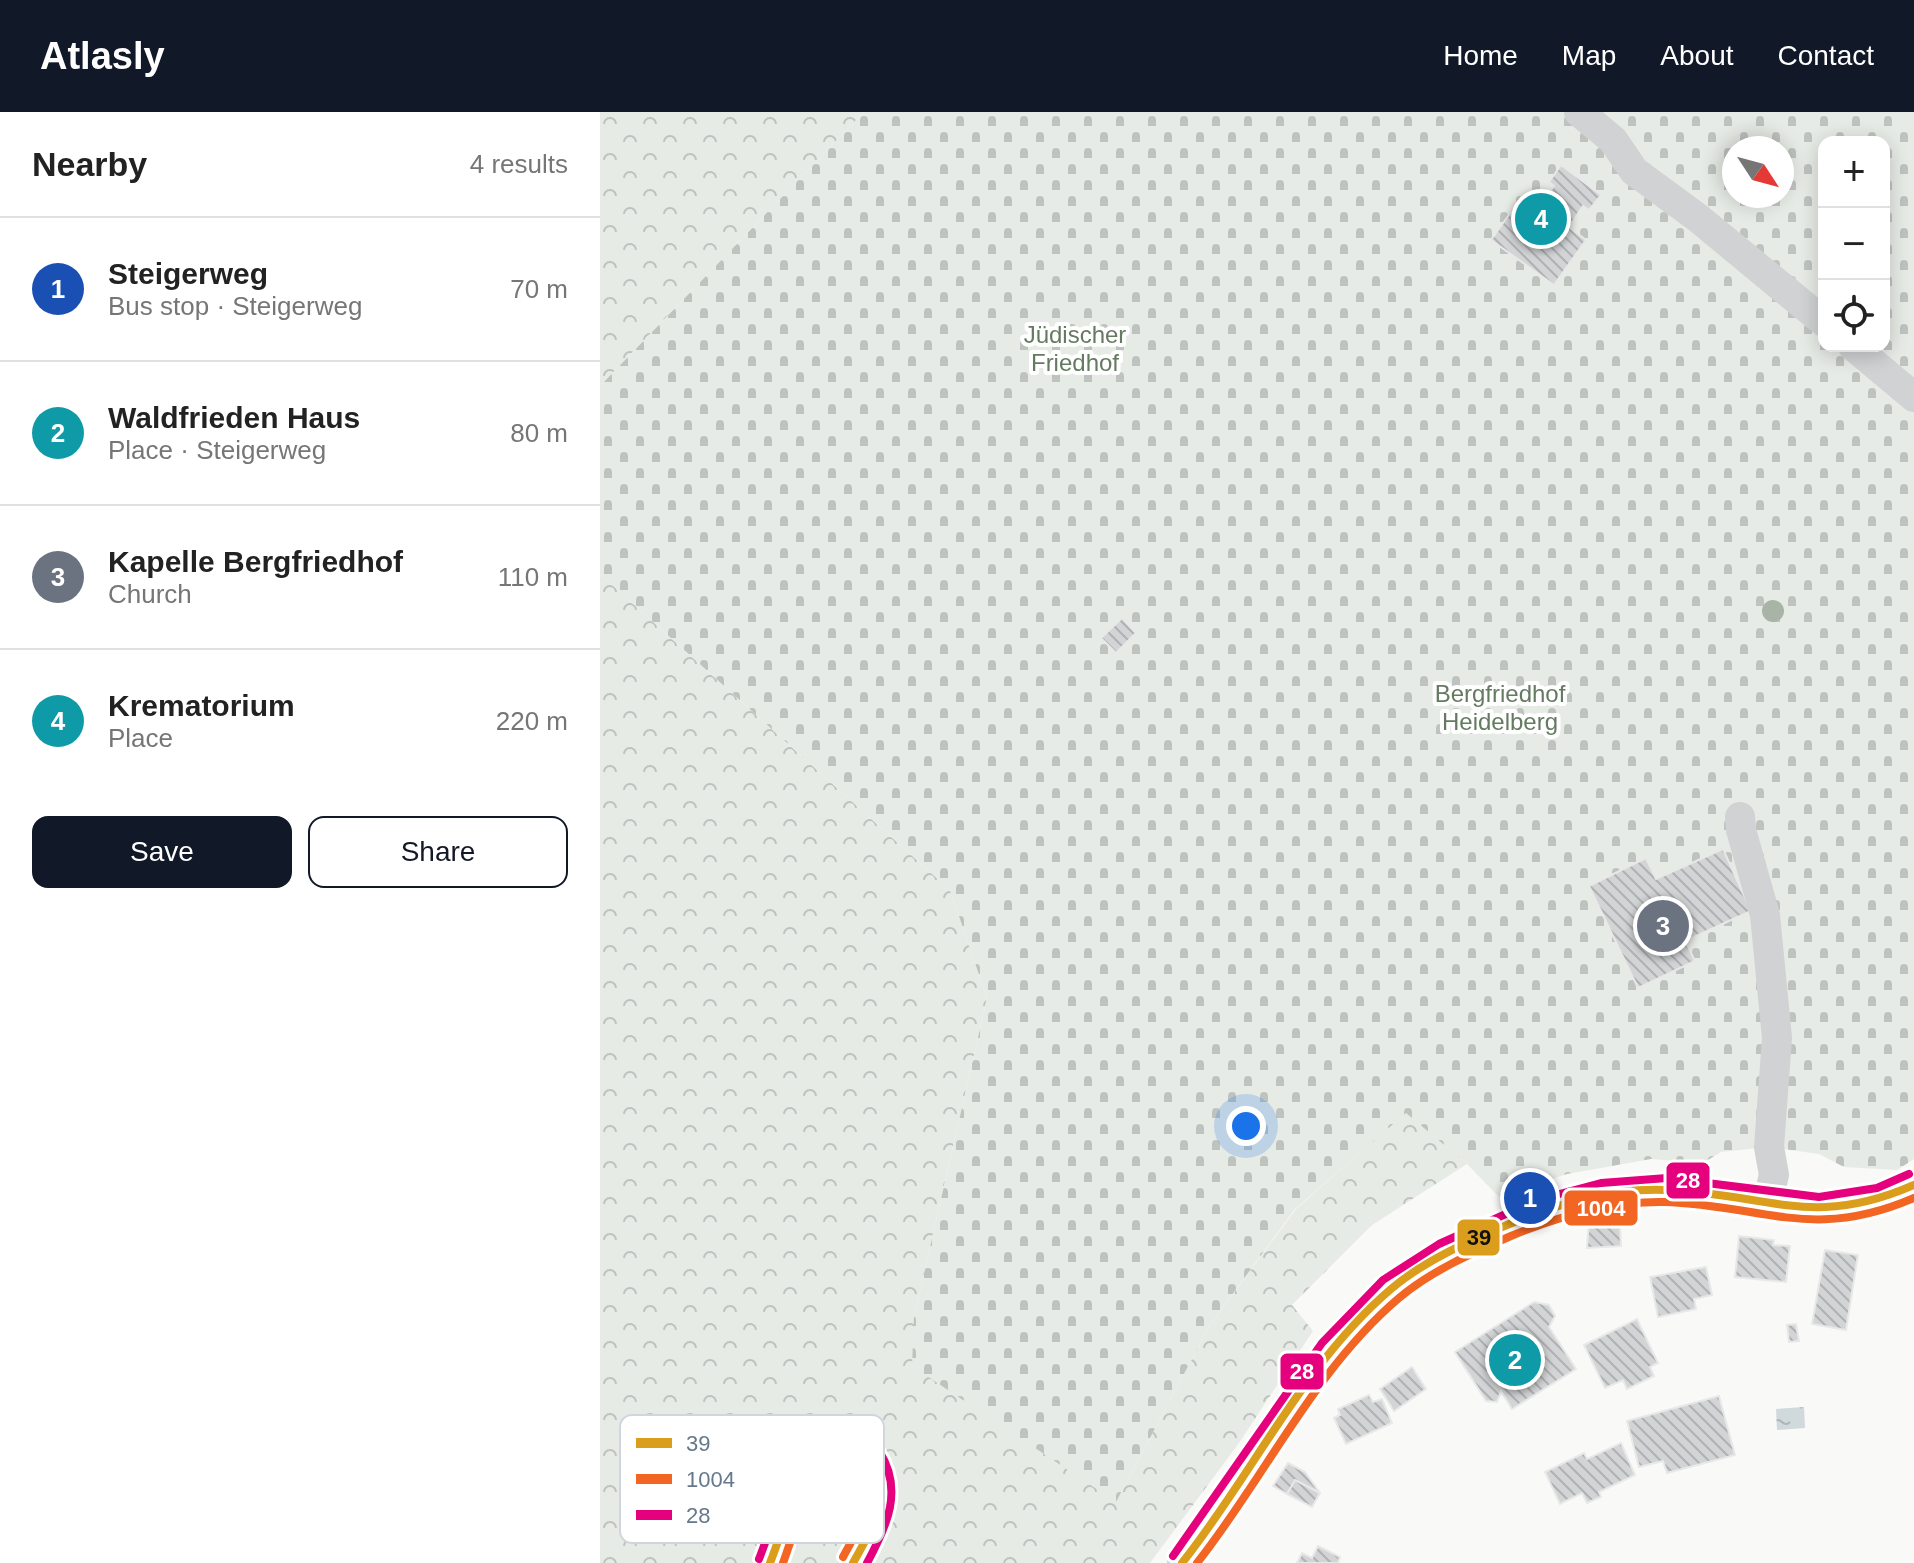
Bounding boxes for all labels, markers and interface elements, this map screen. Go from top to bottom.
text: Atlasly [40,35,165,77]
text: Home [1443,40,1518,71]
text: Map [1562,40,1616,71]
text: About [1660,40,1734,71]
text: Contact [1778,40,1874,71]
north arrow [1722,136,1794,208]
map controls [1818,136,1890,352]
button: + [1818,136,1890,208]
text: Nearby [32,145,147,183]
text: 4 results [470,149,568,179]
pin: 4 [1515,189,1567,249]
button: − [1818,208,1890,280]
text: Steigerweg [108,257,268,290]
text: 1 [51,274,65,304]
text: 70 m [510,274,568,304]
button: locate [1818,280,1890,352]
text: Bus stop · Steigerweg [108,291,362,321]
park label: Jüdischer Friedhof [1024,321,1126,376]
text: Waldfrieden Haus [108,401,360,434]
text: 2 [51,418,65,448]
text: 80 m [510,418,568,448]
text: Place · Steigerweg [108,435,326,465]
text: Kapelle Bergfriedhof [108,545,403,578]
text: 3 [51,562,65,592]
text: 110 m [498,562,568,592]
text: Church [108,579,192,609]
park label: Bergfriedhof Heidelberg [1435,680,1566,735]
text: Krematorium [108,689,295,722]
text: 4 [51,706,65,736]
text: 220 m [496,706,568,736]
text: Place [108,723,173,753]
button: Save [32,816,292,888]
button: Share [308,816,568,888]
pin: 3 [1637,896,1689,956]
your location [1226,1106,1266,1146]
line badge: 28 [1665,1161,1711,1200]
pin: 1 [1504,1168,1556,1228]
text: 28 [1676,1168,1700,1193]
line badge: 1004 [1563,1189,1639,1227]
text: 1004 [1577,1196,1626,1221]
line badge: 39 [1456,1218,1501,1257]
text: 39 [1467,1225,1491,1250]
pin: 2 [1489,1330,1541,1390]
line badge: 28 [1279,1352,1325,1391]
text: 28 [1290,1359,1314,1384]
legend [620,1415,884,1543]
text: 39 [686,1431,710,1456]
text: 1004 [686,1467,735,1492]
text: 28 [686,1503,710,1528]

